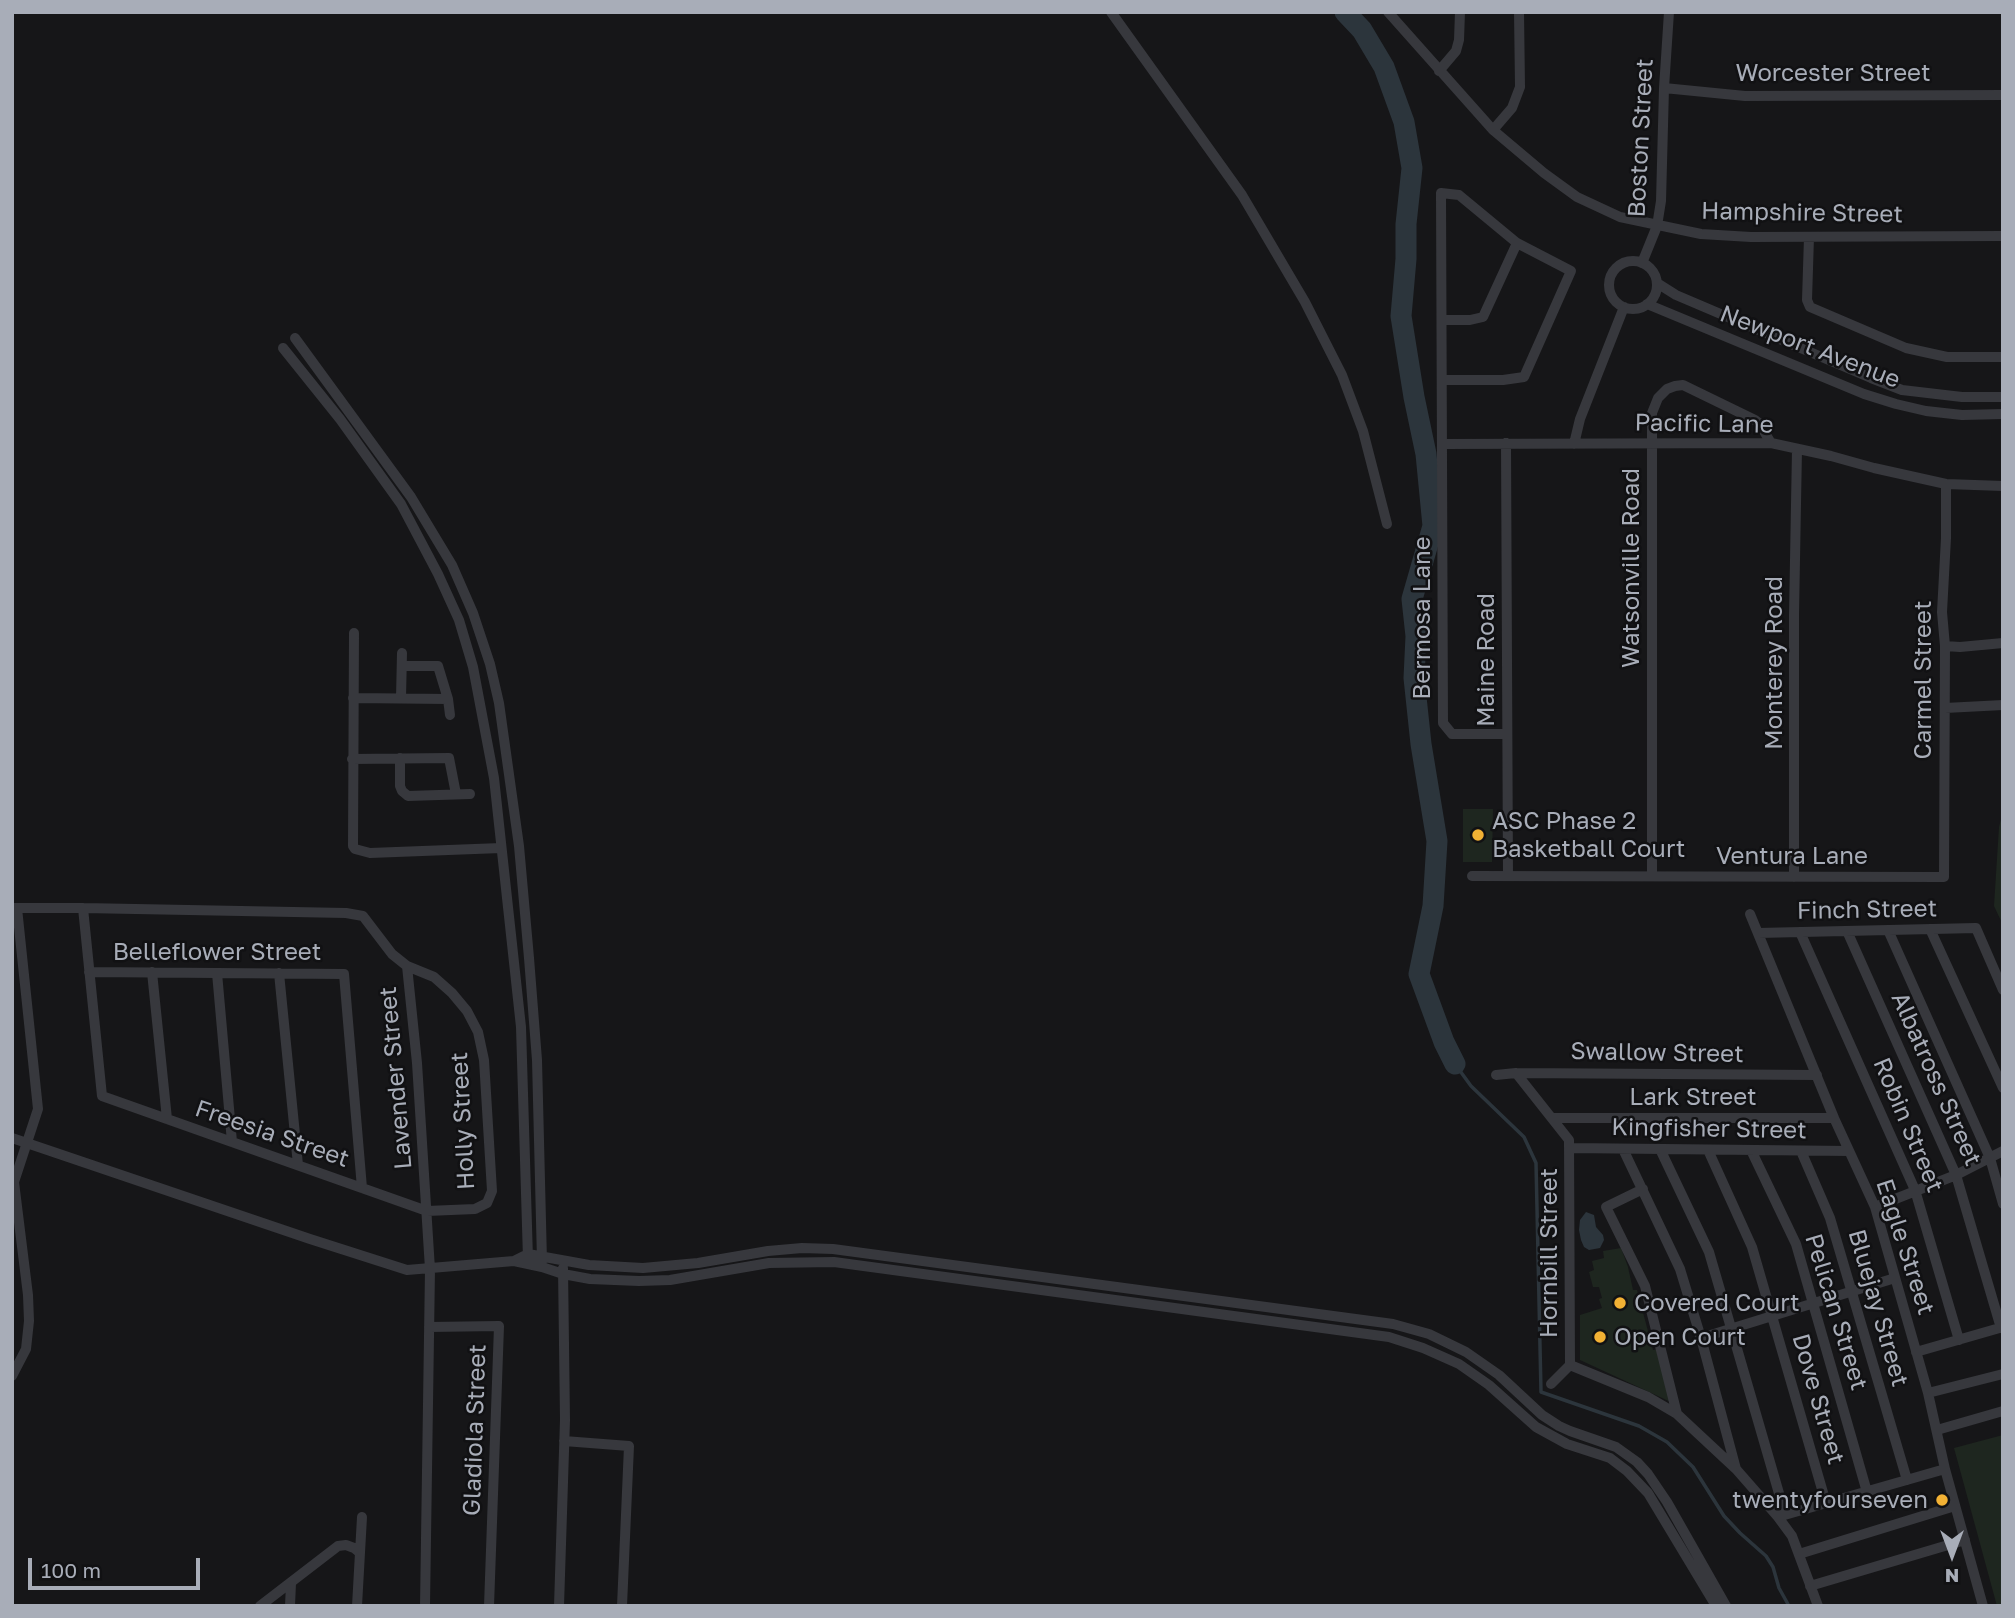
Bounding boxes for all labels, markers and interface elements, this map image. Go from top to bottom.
street label: Boston Street [1622,58,1660,218]
street label: Worcester Street [1735,59,1931,87]
street label: Hampshire Street [1701,197,1903,229]
street label: Newport Avenue [1716,299,1904,395]
street label: Pacific Lane [1634,408,1774,440]
street label: Watsonville Road [1617,468,1645,668]
street label: Bermosa Lane [1408,536,1436,700]
street label: Monterey Road [1760,576,1788,750]
street label: Maine Road [1472,593,1500,727]
street label: Carmel Street [1909,600,1937,760]
place label: ASC Phase 2 Basketball Court [1492,807,1685,863]
marker: ASC Phase 2 Basketball Court [1470,827,1486,843]
street label: Ventura Lane [1716,842,1868,870]
street label: Finch Street [1797,894,1937,926]
street label: Belleflower Street [113,938,321,966]
street label: Lavender Street [374,985,418,1171]
street label: Albatross Street [1885,988,1987,1170]
street label: Swallow Street [1570,1037,1744,1069]
street label: Holly Street [445,1051,481,1191]
street label: Robin Street [1867,1053,1949,1197]
street label: Lark Street [1629,1083,1757,1111]
street label: Freesia Street [191,1094,353,1174]
street label: Kingfisher Street [1611,1113,1807,1145]
street label: Hornbill Street [1535,1168,1563,1338]
street label: Eagle Street [1870,1175,1940,1319]
street label: Bluejay Street [1842,1226,1914,1390]
street label: Pelican Street [1799,1230,1873,1394]
place label: Covered Court [1634,1289,1800,1317]
marker: Covered Court [1612,1295,1628,1311]
place label: Open Court [1614,1323,1746,1351]
marker: Open Court [1592,1329,1608,1345]
street label: Dove Street [1786,1330,1850,1468]
street label: Gladiola Street [458,1344,492,1516]
place label: twentyfourseven [1732,1486,1928,1514]
marker: twentyfourseven [1934,1492,1950,1508]
north arrow [1917,1520,1987,1590]
scale bar [32,1544,203,1588]
text: 100 m [41,1557,101,1583]
text: N [1945,1565,1959,1588]

